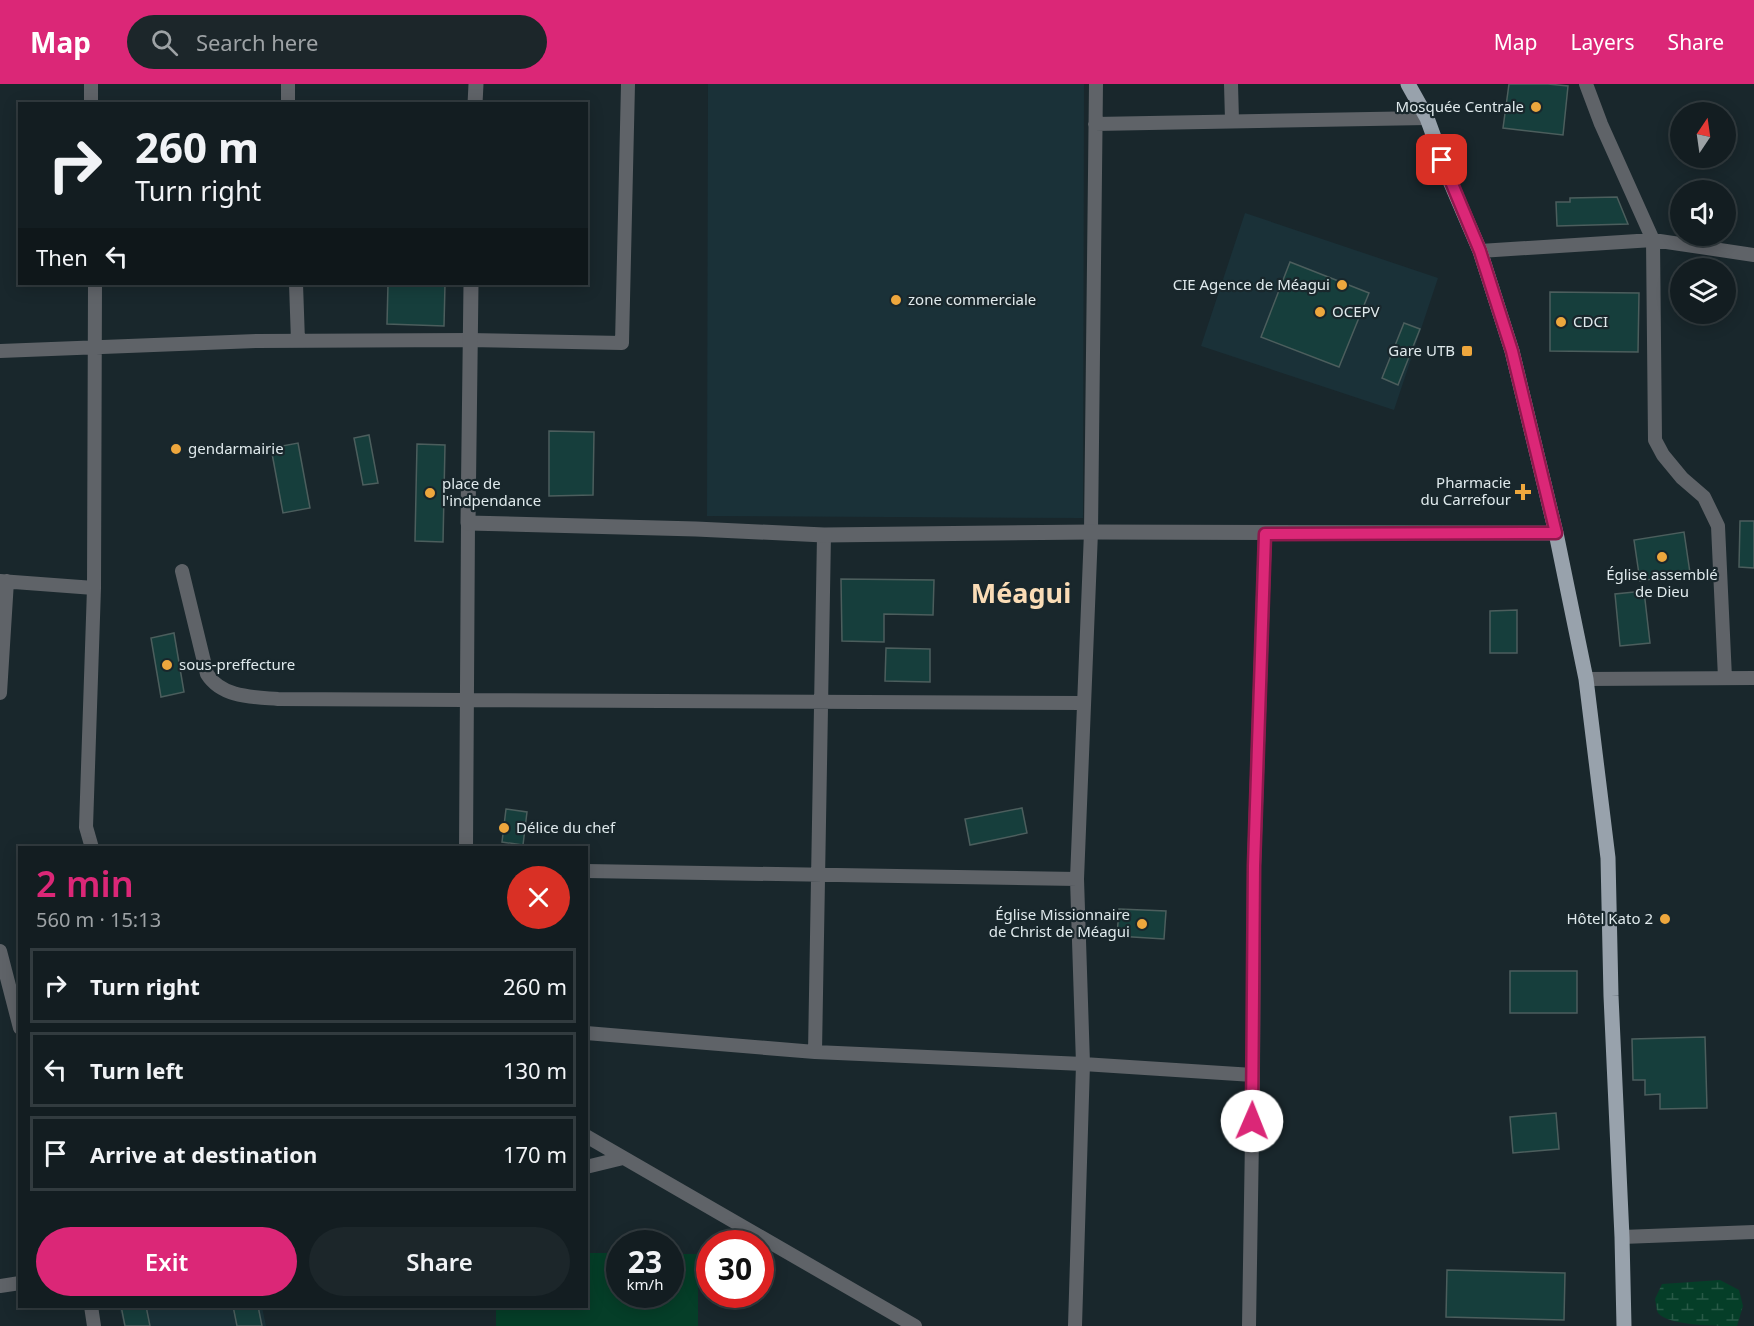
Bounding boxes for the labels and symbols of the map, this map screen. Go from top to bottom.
place label: Mosquée Centrale [1396,96,1524,116]
marker: Mosquée Centrale [1529,100,1543,114]
north arrow [1670,102,1736,168]
pin [1416,134,1467,185]
place label: CIE Agence de Méagui [1173,274,1330,294]
marker: CIE Agence de Méagui [1335,278,1349,292]
place label: zone commerciale [908,289,1036,309]
marker: zone commerciale [889,293,903,307]
place label: OCEPV [1332,301,1380,321]
marker: OCEPV [1313,305,1327,319]
place label: CDCI [1573,311,1608,331]
marker: CDCI [1554,315,1568,329]
place label: Gare UTB [1388,340,1455,360]
marker: Gare UTB [1460,344,1474,358]
place label: gendarmairie [188,438,284,458]
marker: gendarmairie [169,442,183,456]
place label: Pharmacie du Carrefour [1420,472,1511,509]
place label: place de l'indpendance [442,473,541,510]
marker: Pharmacie du Carrefour [1516,485,1530,499]
marker: place de l'indpendance [423,486,437,500]
marker: Église assemblé de Dieu [1655,550,1669,564]
place label: Église assemblé de Dieu [1606,564,1718,601]
district label: Méagui [971,574,1071,611]
place label: sous-preffecture [179,654,295,674]
marker: sous-preffecture [160,658,174,672]
place label: Délice du chef [516,817,616,837]
marker: Délice du chef [497,821,511,835]
place label: Église Missionnaire de Christ de Méagui [989,904,1130,941]
place label: Hôtel Kato 2 [1566,908,1653,928]
marker: Hôtel Kato 2 [1658,912,1672,926]
marker: Église Missionnaire de Christ de Méagui [1135,917,1149,931]
position arrow [1220,1089,1284,1153]
speed limit sign: 30 [696,1230,774,1308]

